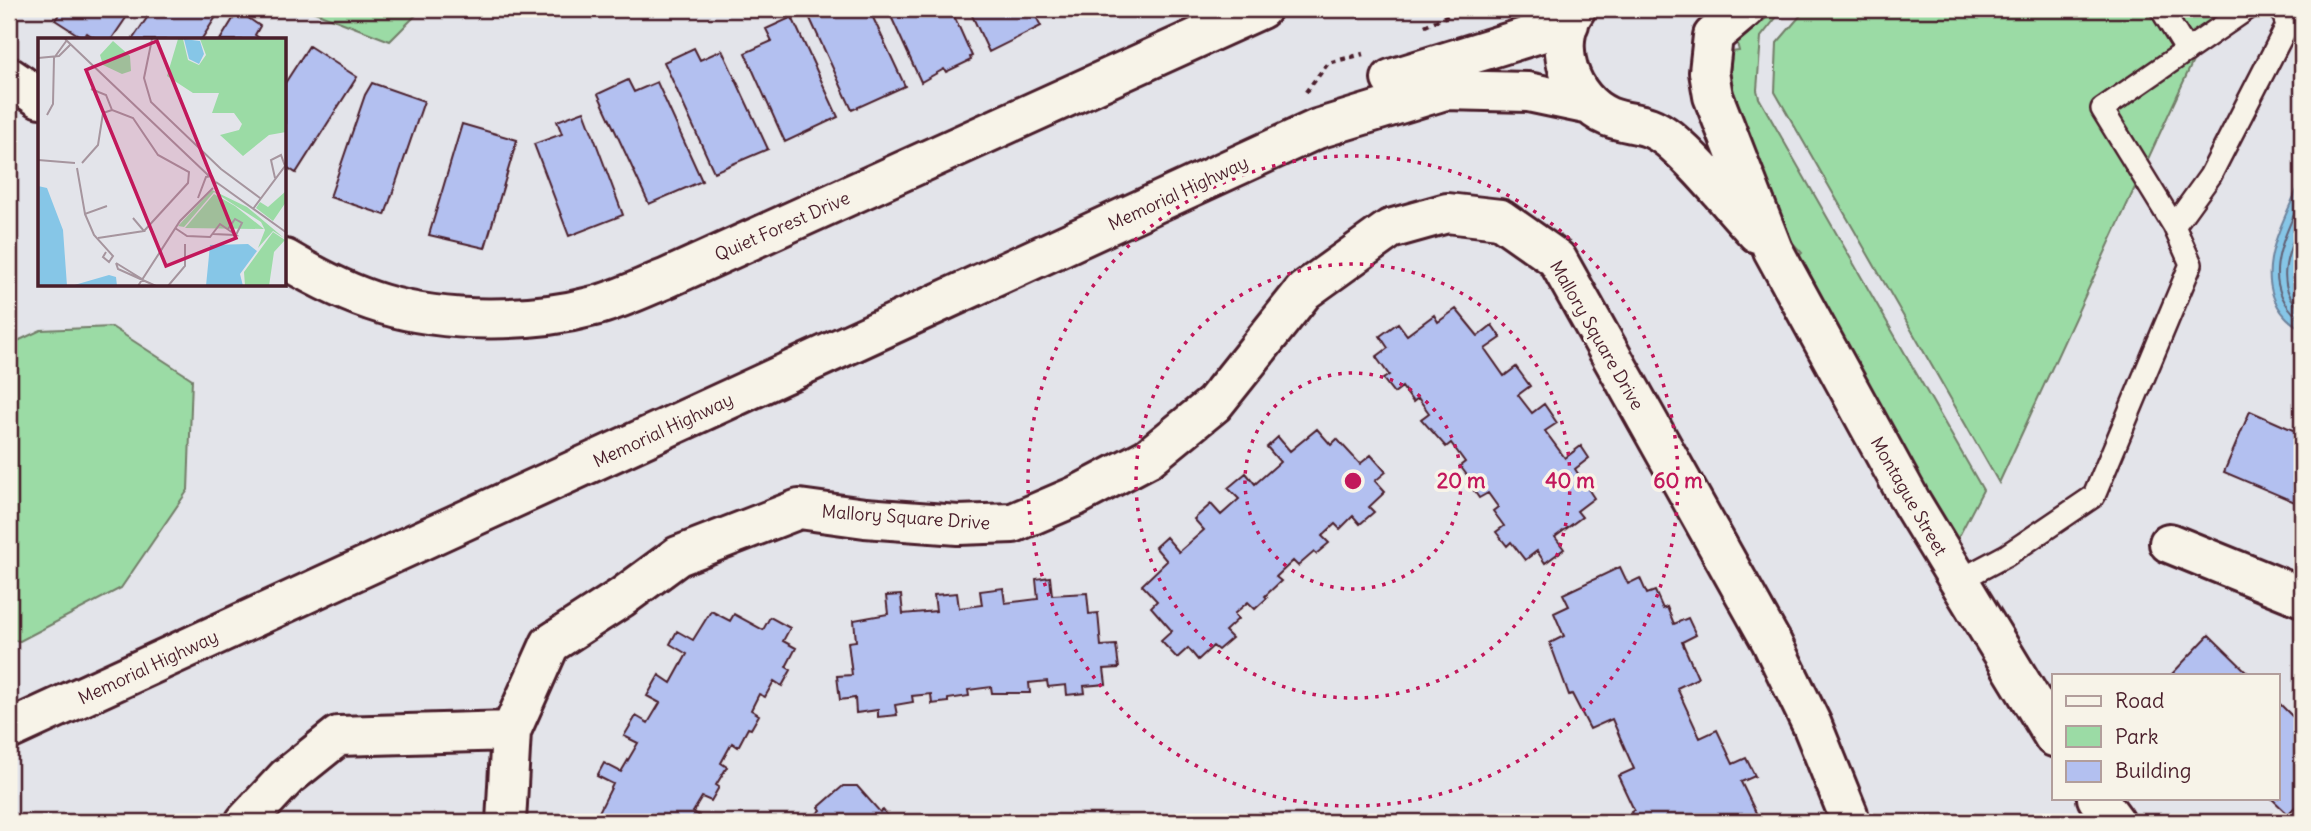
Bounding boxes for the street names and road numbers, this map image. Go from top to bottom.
street label: Memorial Highway [1104,150,1252,236]
street label: Quiet Forest Drive [711,186,853,266]
street label: Mallory Square Drive [1545,256,1649,414]
street label: Memorial Highway [589,387,737,473]
street label: Montague Street [1866,432,1952,560]
street label: Mallory Square Drive [821,500,991,534]
street label: Memorial Highway [74,624,222,710]

